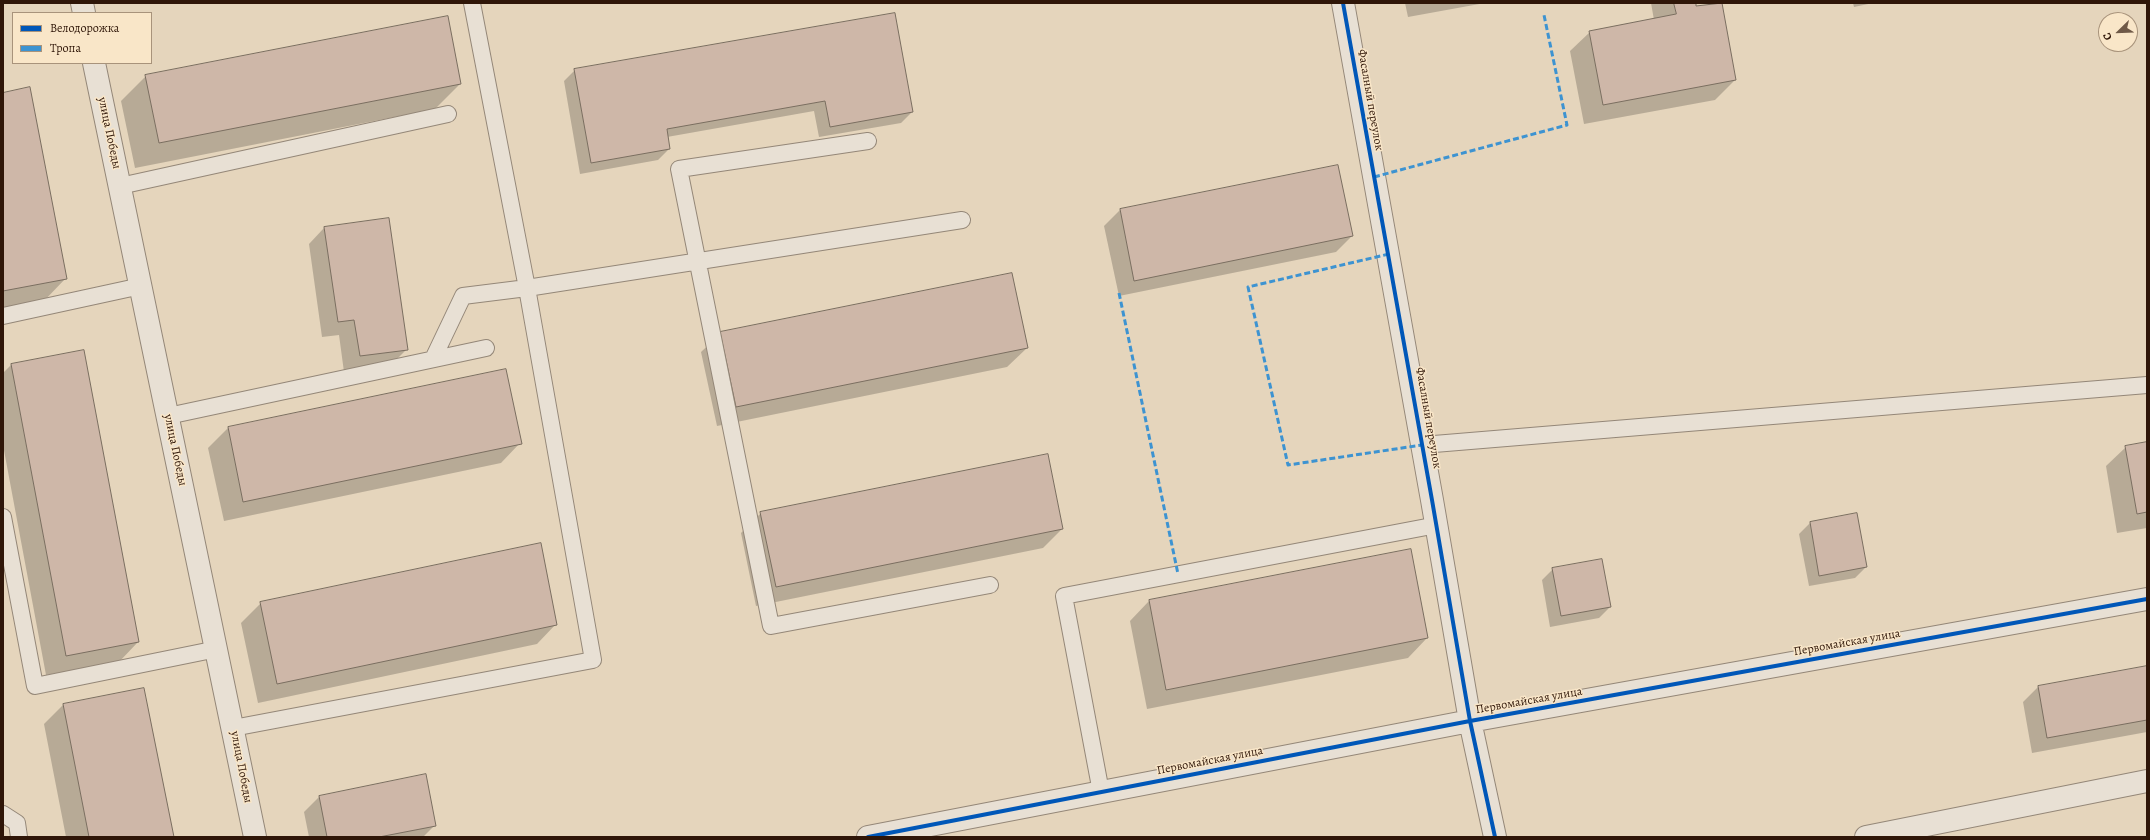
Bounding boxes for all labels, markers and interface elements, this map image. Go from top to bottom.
legend [12,12,152,64]
north arrow [2098,12,2138,52]
text: Велодорожка [50,20,119,36]
text: С [2099,30,2116,43]
text: Тропа [50,40,81,56]
street label: Фасалный переулок [1354,48,1386,152]
street label: улица Победы [94,96,124,170]
street label: Фасалный переулок [1412,366,1444,470]
street label: улица Победы [160,413,190,487]
street label: Первомайская улица [1793,627,1901,659]
street label: Первомайская улица [1475,685,1583,717]
street label: улица Победы [227,730,255,804]
street label: Первомайская улица [1156,744,1264,778]

